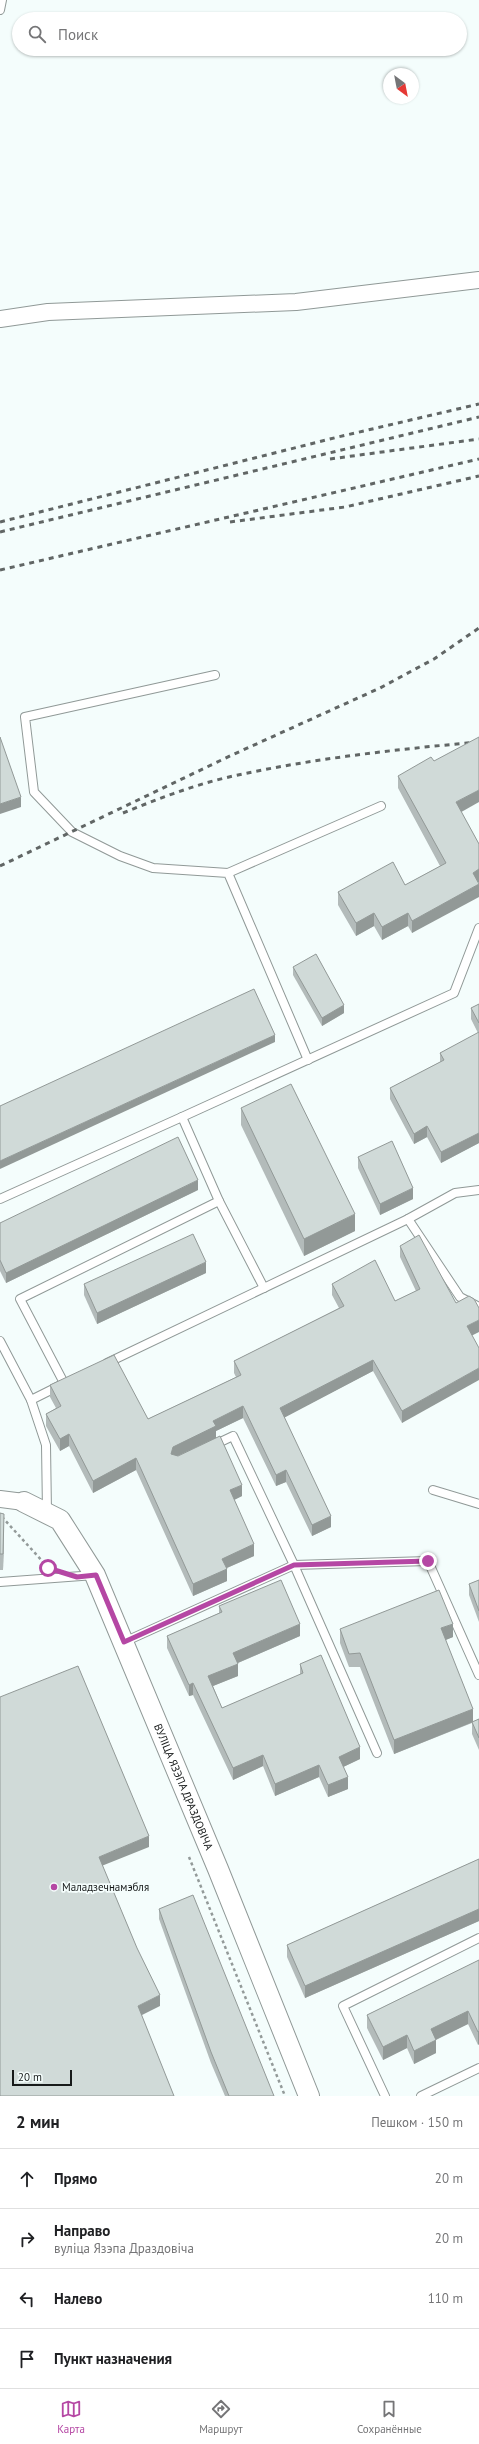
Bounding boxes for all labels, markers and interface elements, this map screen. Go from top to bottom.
search box [12,12,467,56]
icon: search [26,23,48,45]
text: Поиск [58,25,98,44]
north arrow [383,68,419,104]
route end [419,1552,437,1570]
route start [39,1559,57,1577]
street label: ВУЛІЦА ЯЗЭПА ДРАЗДОВІЧА [151,1721,216,1853]
place label: Маладзечнамэбля [62,1880,149,1894]
marker: Маладзечнамэбля [49,1882,59,1892]
scale bar [12,2068,72,2087]
text: 20 m [18,2070,42,2084]
text: 2 мин [16,2111,60,2133]
text: Пешком · 150 m [371,2114,463,2131]
icon: ahead [16,2168,38,2190]
text: Прямо [54,2169,97,2188]
text: 20 m [435,2170,463,2187]
text: Направо [54,2221,110,2240]
icon: right [16,2228,38,2250]
text: 20 m [435,2230,463,2247]
text: вуліца Язэпа Драздовіча [54,2240,194,2257]
icon: left [16,2288,38,2310]
text: Налево [54,2289,102,2308]
text: 110 m [428,2290,463,2307]
icon: arrive [16,2348,38,2370]
text: Пункт назначения [54,2349,172,2368]
tab: Карта [57,2398,85,2436]
tab: Маршрут [199,2398,243,2436]
tab: Сохранённые [357,2398,422,2436]

